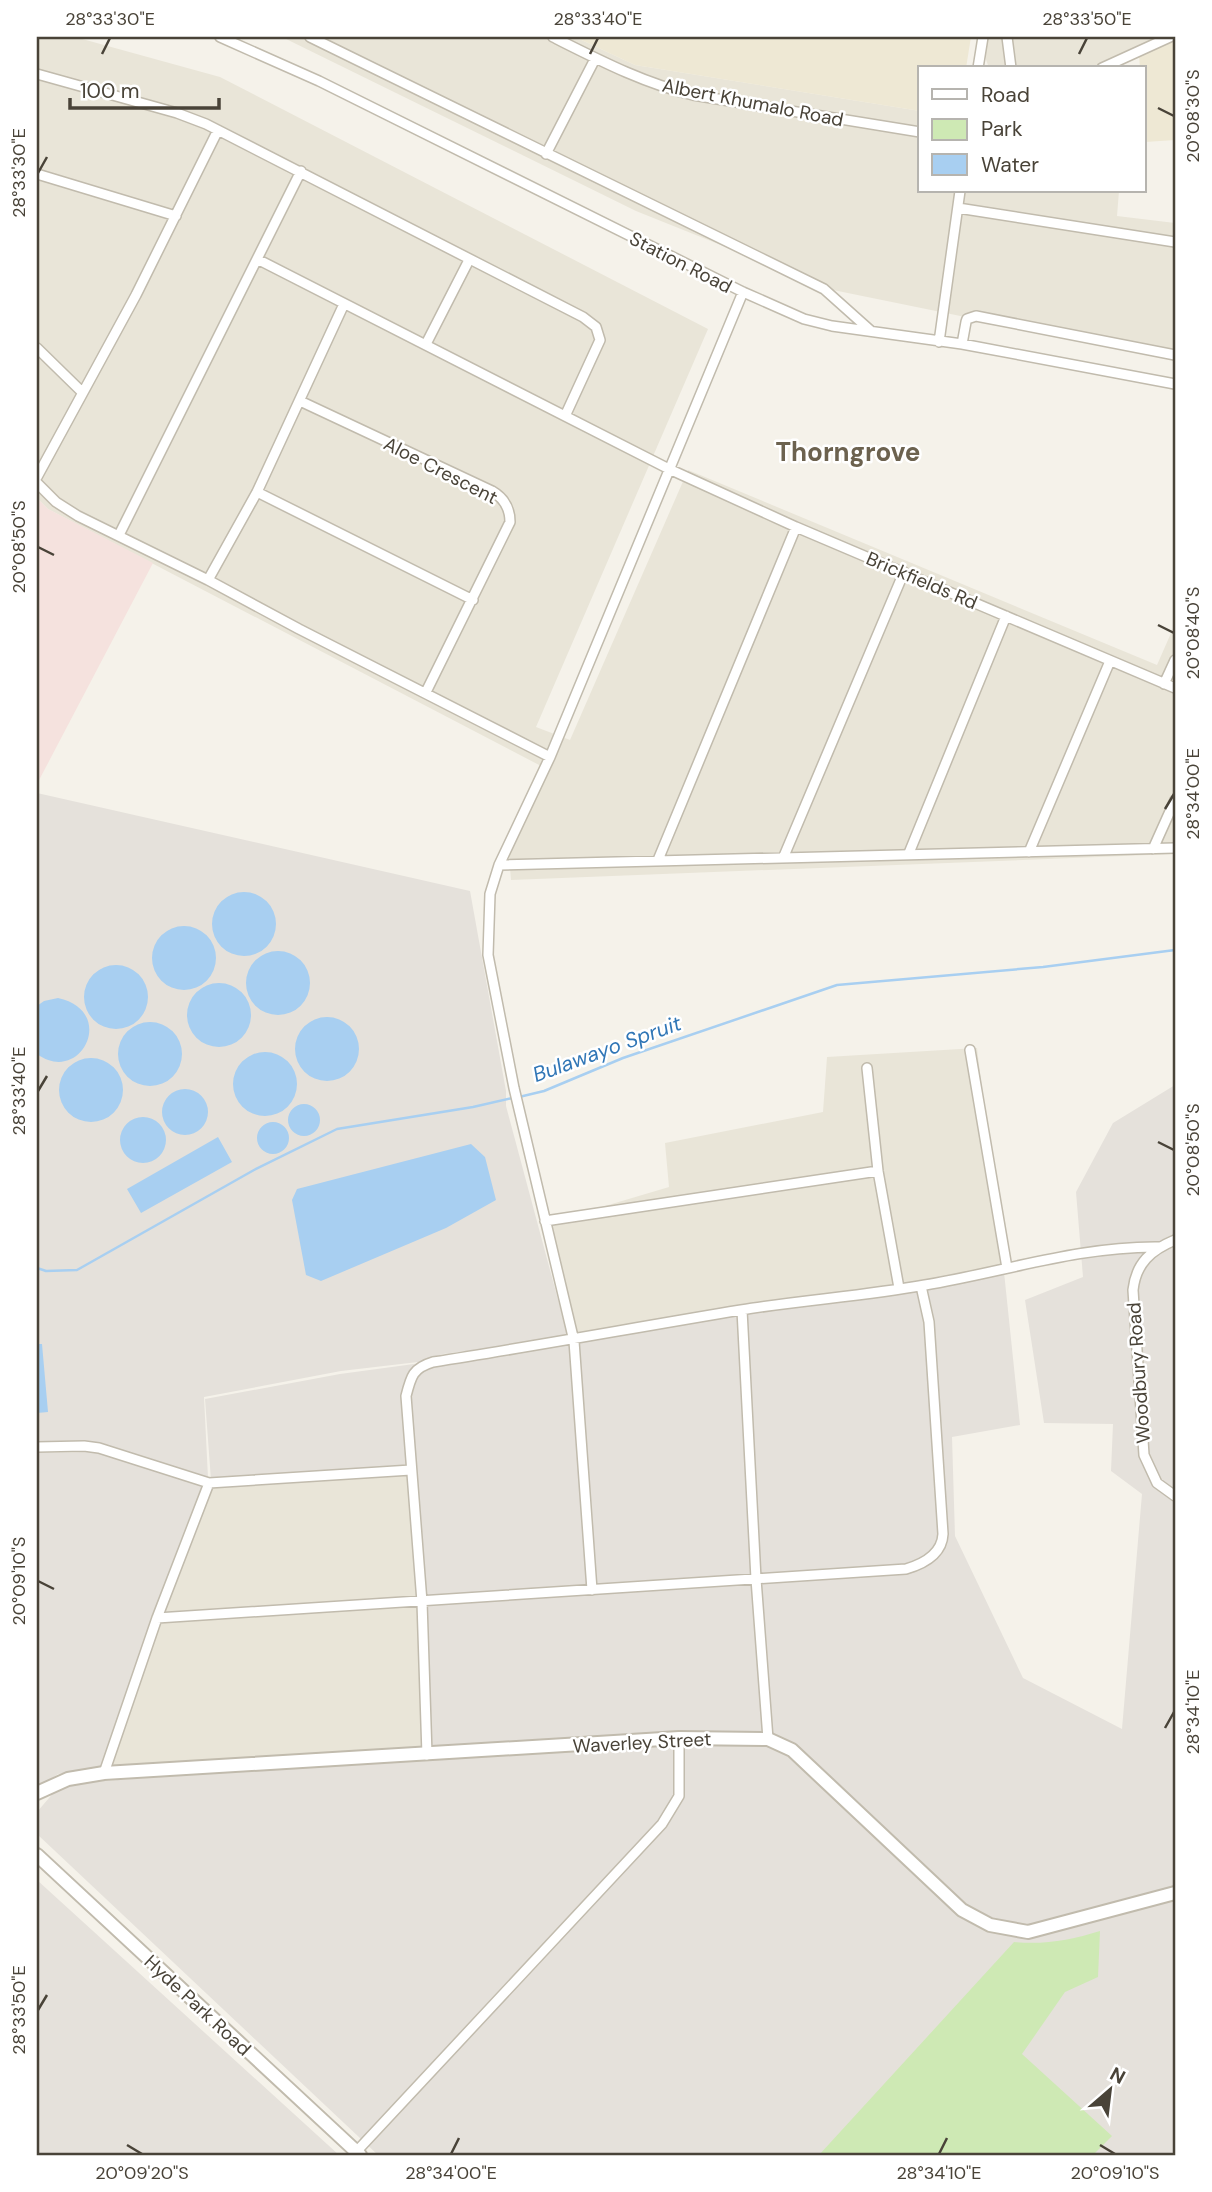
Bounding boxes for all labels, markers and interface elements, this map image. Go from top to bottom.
text: 28°33'30"E [65,7,155,31]
text: 28°33'40"E [553,7,643,31]
text: 28°33'50"E [1042,7,1132,31]
scale bar [70,66,219,110]
legend [918,66,1146,192]
text: 20°08'30"S [1181,69,1205,163]
street label: Albert Khumalo Road [660,73,846,132]
text: 100 m [80,77,140,105]
text: Road [981,81,1030,109]
text: Park [981,115,1023,143]
text: 28°33'30"E [7,128,31,218]
text: Water [981,151,1039,179]
street label: Station Road [625,226,736,299]
street label: Aloe Crescent [380,431,502,510]
district label: Thorngrove [775,435,921,469]
text: 20°08'50"S [7,500,31,594]
street label: Brickfields Rd [862,546,981,615]
text: 20°08'40"S [1181,587,1205,679]
text: 28°34'00"E [1181,748,1205,840]
water label: Bulawayo Spruit [529,1009,686,1089]
text: 28°33'40"E [7,1046,31,1136]
text: 20°08'50"S [1181,1103,1205,1197]
street label: Woodbury Road [1121,1301,1156,1444]
text: 20°09'10"S [7,1537,31,1625]
text: 28°34'10"E [1181,1670,1205,1754]
street label: Waverley Street [572,1726,712,1759]
street label: Hyde Park Road [139,1949,256,2061]
text: 28°33'50"E [7,1965,31,2055]
north arrow [1076,2056,1146,2126]
text: N [1106,2061,1130,2090]
text: 20°09'20"S [95,2161,189,2185]
text: 28°34'00"E [405,2161,497,2185]
text: 28°34'10"E [897,2161,981,2185]
text: 20°09'10"S [1071,2161,1159,2185]

